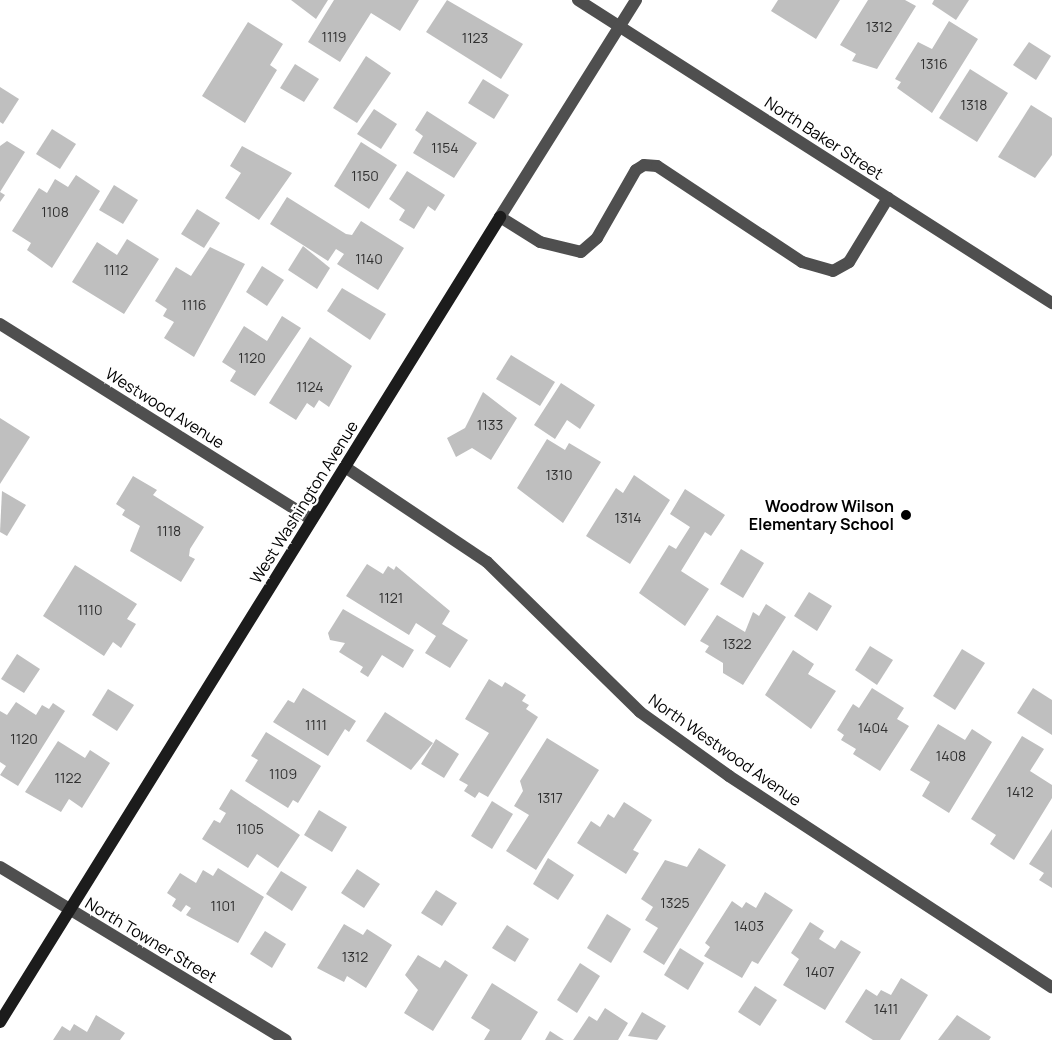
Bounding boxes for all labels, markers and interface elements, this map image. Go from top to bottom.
house number: 1312 [866,19,892,35]
house number: 1119 [321,29,347,45]
house number: 1123 [462,30,488,46]
house number: 1316 [920,56,948,72]
street label: North Baker Street [761,93,887,183]
house number: 1318 [961,97,987,113]
house number: 1154 [431,140,459,156]
house number: 1150 [351,168,379,184]
house number: 1108 [41,204,69,220]
house number: 1140 [355,251,383,267]
house number: 1112 [104,262,128,278]
house number: 1116 [181,297,207,313]
house number: 1120 [238,350,266,366]
street label: Westwood Avenue [102,364,228,452]
house number: 1124 [297,379,323,395]
street label: West Washington Avenue [246,417,362,587]
house number: 1133 [477,417,503,433]
house number: 1310 [545,467,573,483]
place label: Woodrow Wilson Elementary School [749,496,894,534]
marker: Woodrow Wilson Elementary School [899,508,913,522]
house number: 1314 [615,510,641,526]
house number: 1118 [157,523,181,539]
house number: 1121 [379,590,403,606]
house number: 1110 [78,602,102,618]
house number: 1322 [722,636,752,652]
street label: North Westwood Avenue [645,690,805,810]
house number: 1111 [305,717,327,733]
house number: 1404 [858,720,888,736]
house number: 1120 [10,731,38,747]
house number: 1408 [936,748,966,764]
house number: 1109 [269,766,297,782]
house number: 1122 [55,770,81,786]
house number: 1412 [1006,784,1034,800]
house number: 1317 [537,790,563,806]
house number: 1105 [236,821,264,837]
street label: North Towner Street [82,893,220,987]
house number: 1325 [660,895,690,911]
house number: 1101 [211,898,235,914]
house number: 1403 [734,918,764,934]
house number: 1312 [342,949,368,965]
house number: 1407 [805,964,835,980]
house number: 1411 [874,1001,898,1017]

